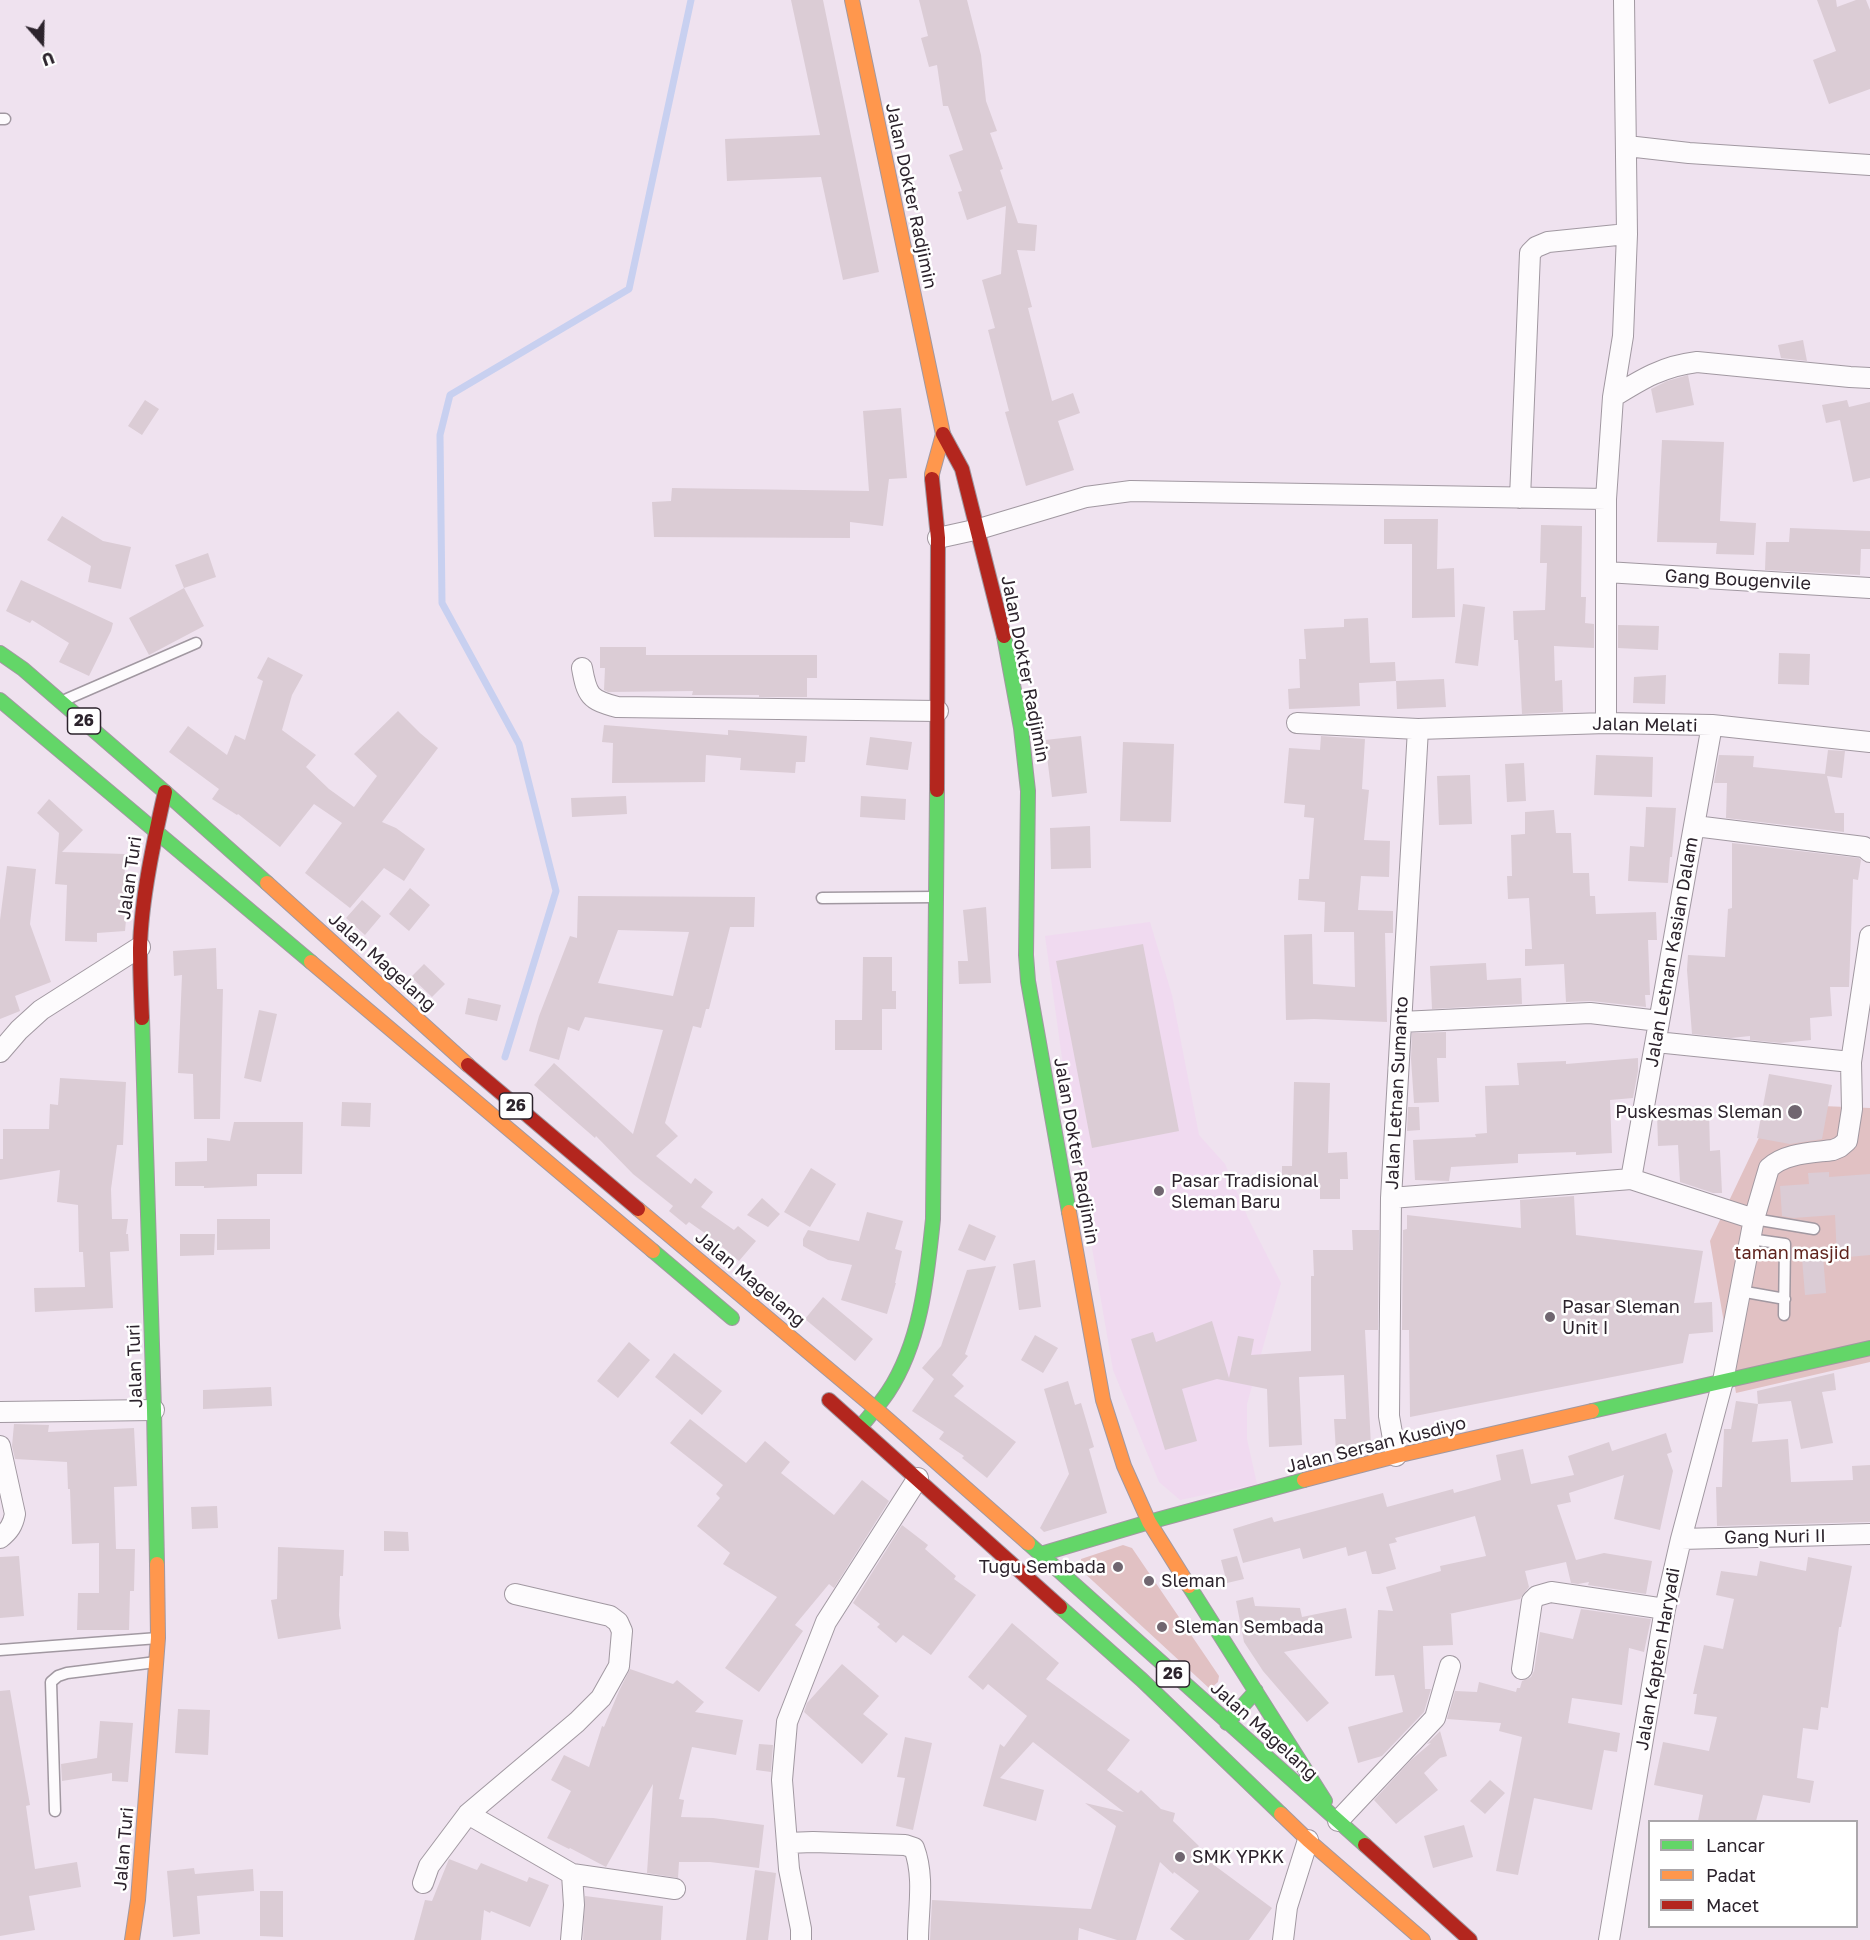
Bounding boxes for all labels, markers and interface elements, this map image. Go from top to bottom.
north arrow [12,12,72,72]
text: U [39,48,57,70]
street label: Jalan Dokter Radjimin [881,101,941,291]
street label: Gang Bougenvile [1664,565,1812,595]
street label: Jalan Dokter Radjimin [996,574,1054,764]
road number: 26 [68,708,100,734]
street label: Jalan Melati [1592,713,1698,737]
street label: Jalan Turi [113,835,147,921]
street label: Jalan Letnan Kasian Dalam [1641,835,1703,1069]
street label: Jalan Magelang [324,908,440,1016]
street label: Jalan Letnan Sumanto [1381,996,1413,1190]
street label: Jalan Dokter Radjimin [1049,1056,1103,1246]
road number: 26 [500,1093,532,1119]
place label: Puskesmas Sleman [1615,1101,1782,1123]
marker: Puskesmas Sleman [1786,1103,1804,1121]
place label: Pasar Tradisional Sleman Baru [1171,1170,1319,1212]
marker: Pasar Tradisional Sleman Baru [1152,1184,1166,1198]
street label: Jalan Magelang [691,1227,809,1331]
park label: taman masjid [1734,1242,1850,1264]
place label: Pasar Sleman Unit I [1562,1296,1680,1338]
marker: Pasar Sleman Unit I [1543,1310,1557,1324]
street label: Jalan Turi [123,1324,147,1408]
street label: Jalan Sersan Kusdiyo [1284,1412,1468,1478]
street label: Gang Nuri II [1724,1525,1826,1549]
place label: Tugu Sembada [979,1556,1106,1578]
marker: Tugu Sembada [1111,1560,1125,1574]
street label: Jalan Kapten Haryadi [1631,1566,1685,1752]
place label: Sleman [1161,1570,1226,1592]
marker: Sleman [1142,1574,1156,1588]
place label: Sleman Sembada [1174,1616,1324,1638]
marker: Sleman Sembada [1155,1620,1169,1634]
road number: 26 [1156,1661,1190,1687]
street label: Jalan Magelang [1206,1677,1322,1785]
street label: Jalan Turi [110,1806,138,1892]
legend [1648,1820,1858,1928]
text: Lancar [1706,1834,1765,1856]
place label: SMK YPKK [1192,1846,1284,1868]
marker: SMK YPKK [1173,1850,1187,1864]
text: Padat [1706,1864,1756,1886]
text: Macet [1706,1894,1759,1916]

